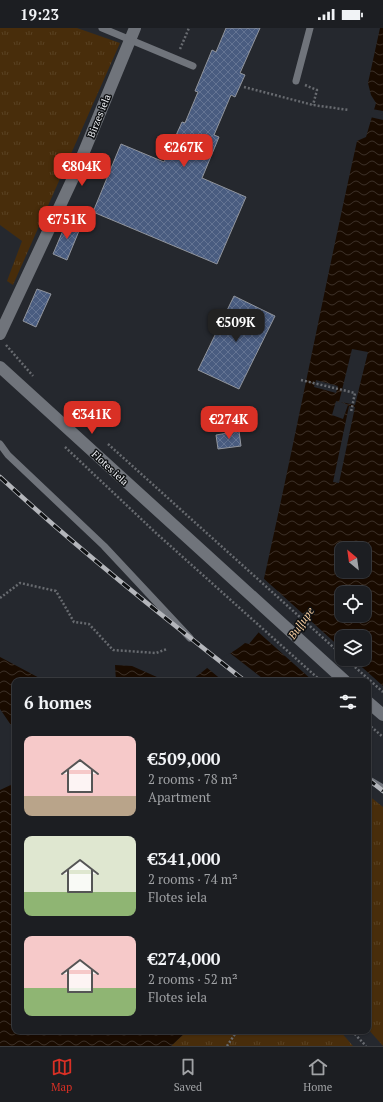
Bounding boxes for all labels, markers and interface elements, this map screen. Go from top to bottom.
text: 19:23 [20,4,59,24]
street label: Birzes iela [84,92,114,140]
pin: €267K [156,134,212,168]
text: €267K [165,138,203,156]
pin: €804K [54,153,110,187]
text: €804K [63,157,101,175]
pin: €751K [39,206,95,240]
text: €751K [48,210,86,228]
pin: €509K [208,309,264,343]
text: €509K [217,313,255,331]
pin: €341K [64,401,120,435]
text: €341K [73,405,111,423]
pin: €274K [201,406,257,440]
text: €274K [210,410,248,428]
street label: Flotes iela [89,448,131,488]
north arrow [335,542,371,578]
map controls [335,542,371,666]
button: locate [335,586,371,622]
water label: Buļļupe [284,604,317,642]
button: layers [335,630,371,666]
text: 6 homes [24,691,92,714]
icon: filters [337,691,359,713]
text: €509,000 [148,747,220,770]
icon: home [56,752,104,800]
text: 2 rooms · 78 m² [148,770,238,788]
text: Apartment [148,788,211,806]
text: €341,000 [148,847,220,870]
icon: home [56,852,104,900]
text: 2 rooms · 74 m² [148,870,238,888]
text: Flotes iela [148,888,207,906]
text: €274,000 [148,947,220,970]
icon: home [56,952,104,1000]
text: 2 rooms · 52 m² [148,970,238,988]
text: Flotes iela [148,988,207,1006]
tab: Map [51,1056,73,1094]
tab: Saved [174,1056,202,1094]
tab: Home [303,1056,332,1094]

